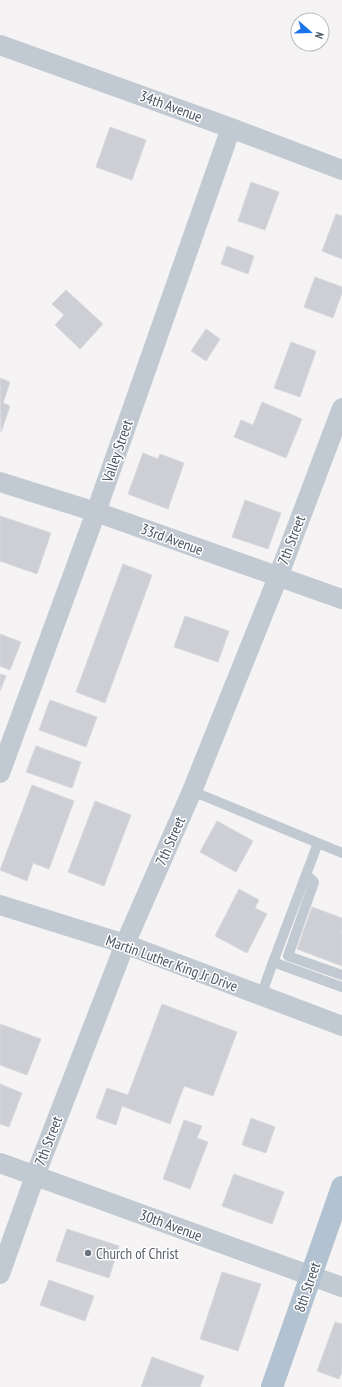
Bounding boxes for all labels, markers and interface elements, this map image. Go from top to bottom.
north arrow [290,12,330,52]
text: N [312,30,327,41]
street label: 34th Avenue [137,86,205,126]
street label: Valley Street [97,417,137,486]
street label: 7th Street [273,513,309,567]
street label: 33rd Avenue [138,519,206,559]
street label: 7th Street [151,814,189,868]
street label: Martin Luther King Jr Drive [103,930,241,996]
street label: 7th Street [30,1114,66,1168]
street label: 30th Avenue [137,1205,205,1245]
place label: Church of Christ [96,1244,179,1263]
marker: Church of Christ [83,1248,93,1258]
street label: 8th Street [290,1259,324,1315]

